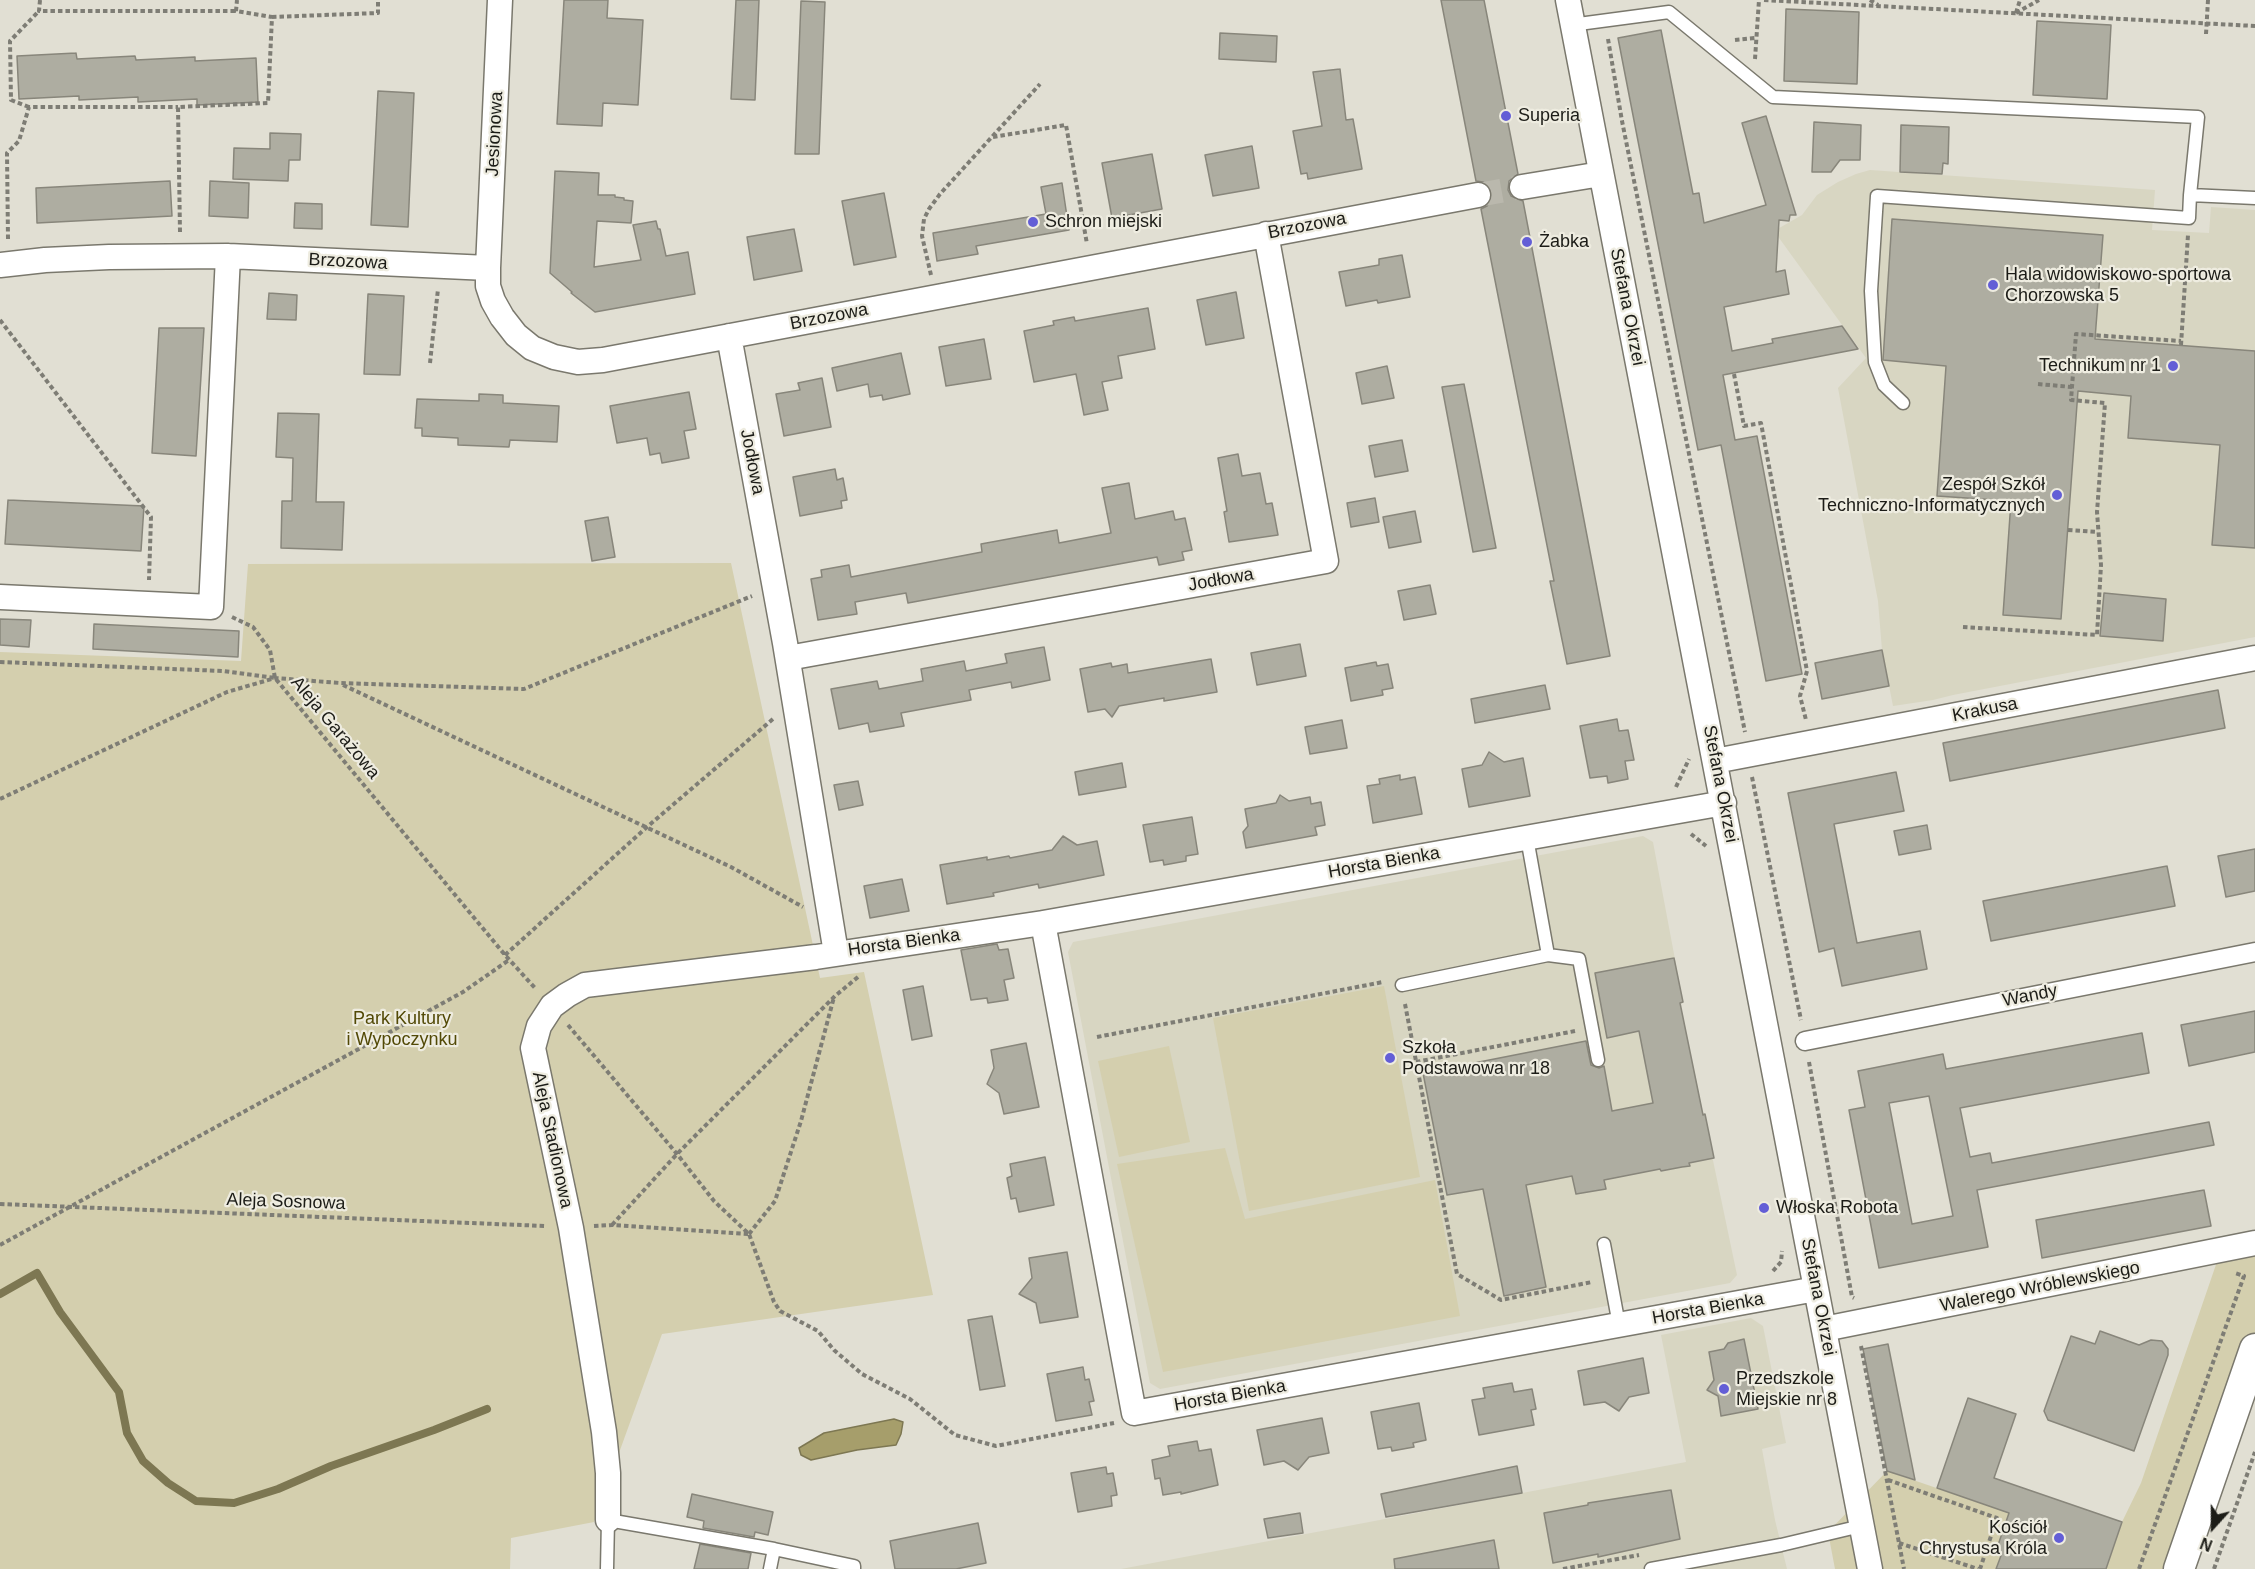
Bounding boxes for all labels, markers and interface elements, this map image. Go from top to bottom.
street label: Jesionowa [482,91,508,177]
place label: Superia [1518,105,1580,127]
marker: Superia [1499,109,1513,123]
street label: Brzozowa [1266,208,1348,244]
place label: Schron miejski [1045,211,1162,233]
marker: Schron miejski [1026,215,1040,229]
place label: Żabka [1539,231,1589,253]
marker: Żabka [1520,235,1534,249]
street label: Stefana Okrzei [1605,247,1649,367]
street label: Brzozowa [308,249,388,275]
place label: Hala widowiskowo-sportowa Chorzowska 5 [2005,264,2231,306]
marker: Hala widowiskowo-sportowa Chorzowska 5 [1986,278,2000,292]
street label: Brzozowa [788,299,870,335]
place label: Technikum nr 1 [2039,355,2161,377]
marker: Technikum nr 1 [2166,359,2180,373]
street label: Jodłowa [735,428,769,496]
place label: Zespół Szkół Techniczno-Informatycznych [1818,474,2045,516]
marker: Zespół Szkół Techniczno-Informatycznych [2050,488,2064,502]
street label: Jodłowa [1187,564,1255,596]
street label: Aleja Garażowa [286,672,384,784]
street label: Krakusa [1951,693,2019,727]
street label: Stefana Okrzei [1698,724,1742,844]
street label: Horsta Bienka [1326,843,1442,883]
street label: Horsta Bienka [847,924,961,962]
street label: Wandy [2001,980,2059,1012]
park label: Park Kultury i Wypoczynku [347,1008,457,1050]
place label: Szkoła Podstawowa nr 18 [1402,1037,1550,1080]
marker: Szkoła Podstawowa nr 18 [1383,1051,1397,1065]
street label: Aleja Stadionowa [527,1070,577,1210]
street label: Aleja Sosnowa [226,1189,346,1215]
place label: Włoska Robota [1776,1197,1898,1219]
marker: Włoska Robota [1757,1201,1771,1215]
street label: Stefana Okrzei [1796,1237,1840,1357]
street label: Walerego Wróblewskiego [1938,1257,2142,1317]
street label: Horsta Bienka [1650,1289,1766,1329]
place label: Przedszkole Miejskie nr 8 [1736,1368,1837,1410]
street label: Horsta Bienka [1172,1376,1288,1416]
marker: Przedszkole Miejskie nr 8 [1717,1382,1731,1396]
north arrow [2183,1497,2243,1557]
place label: Kościół Chrystusa Króla [1919,1517,2047,1559]
marker: Kościół Chrystusa Króla [2052,1531,2066,1545]
text: N [2198,1534,2215,1554]

